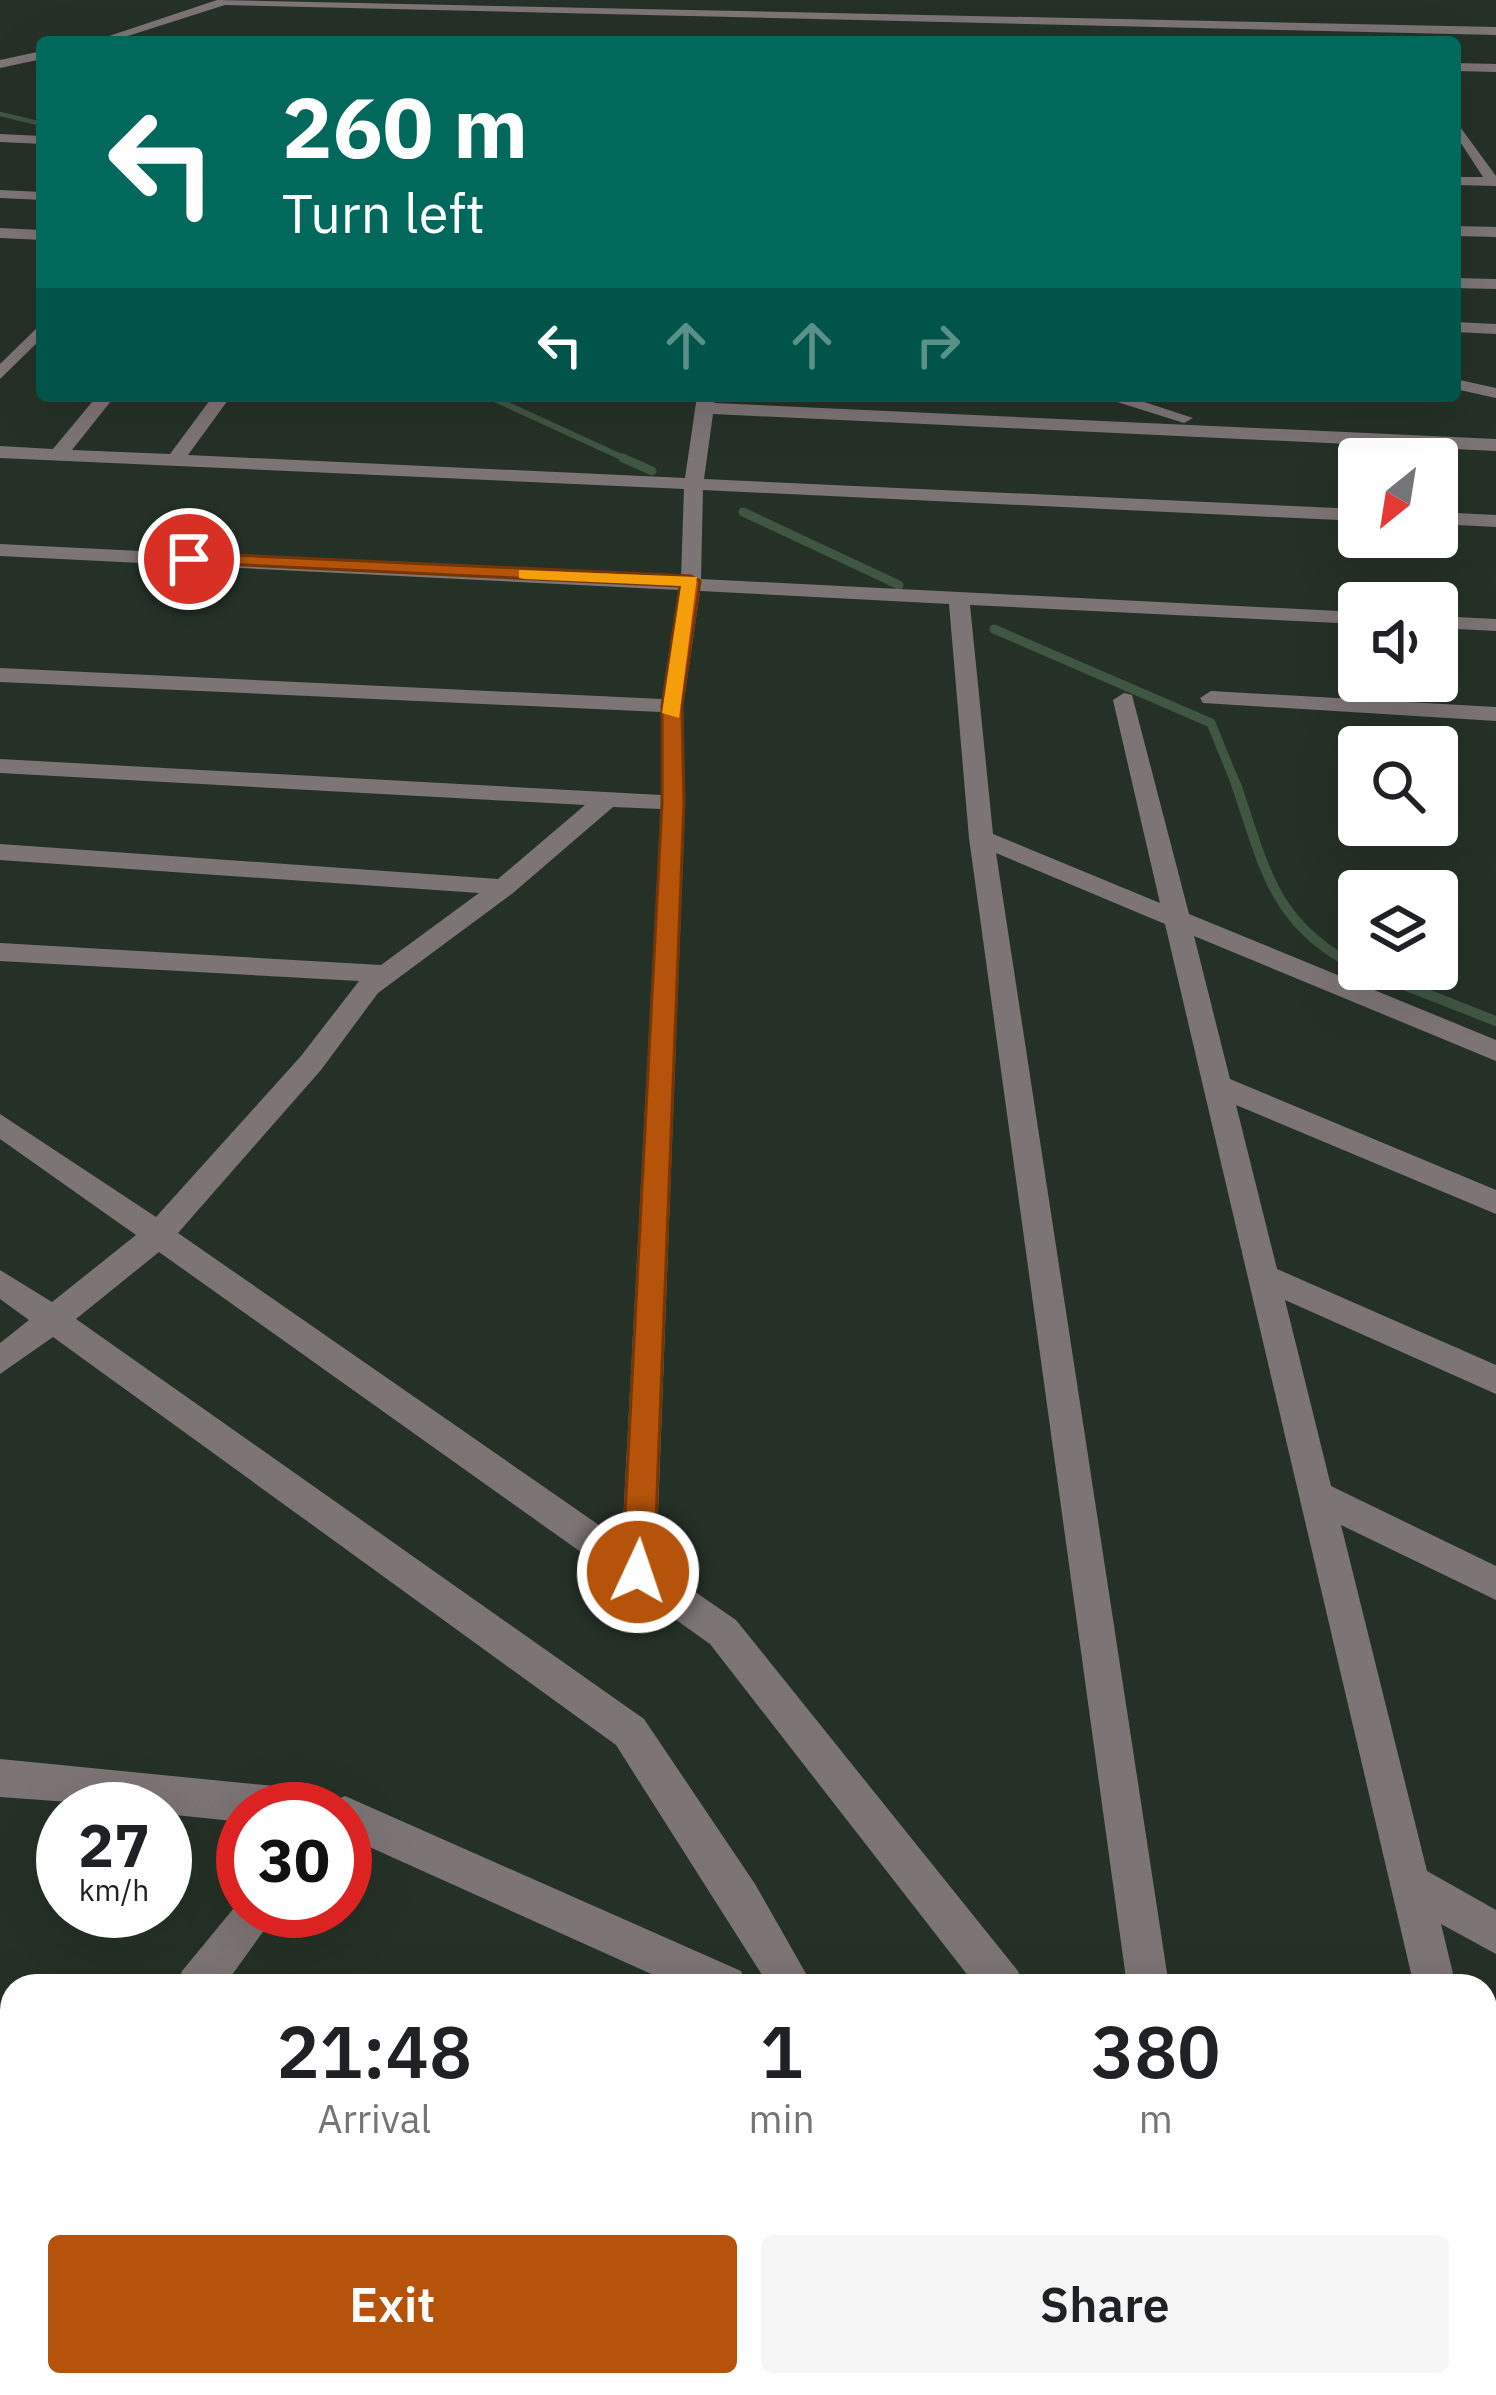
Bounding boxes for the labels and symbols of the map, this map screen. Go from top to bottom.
north arrow [1338,438,1458,558]
pin [138,508,240,610]
position arrow [575,1509,701,1635]
speed limit sign: 30 [216,1782,372,1938]

